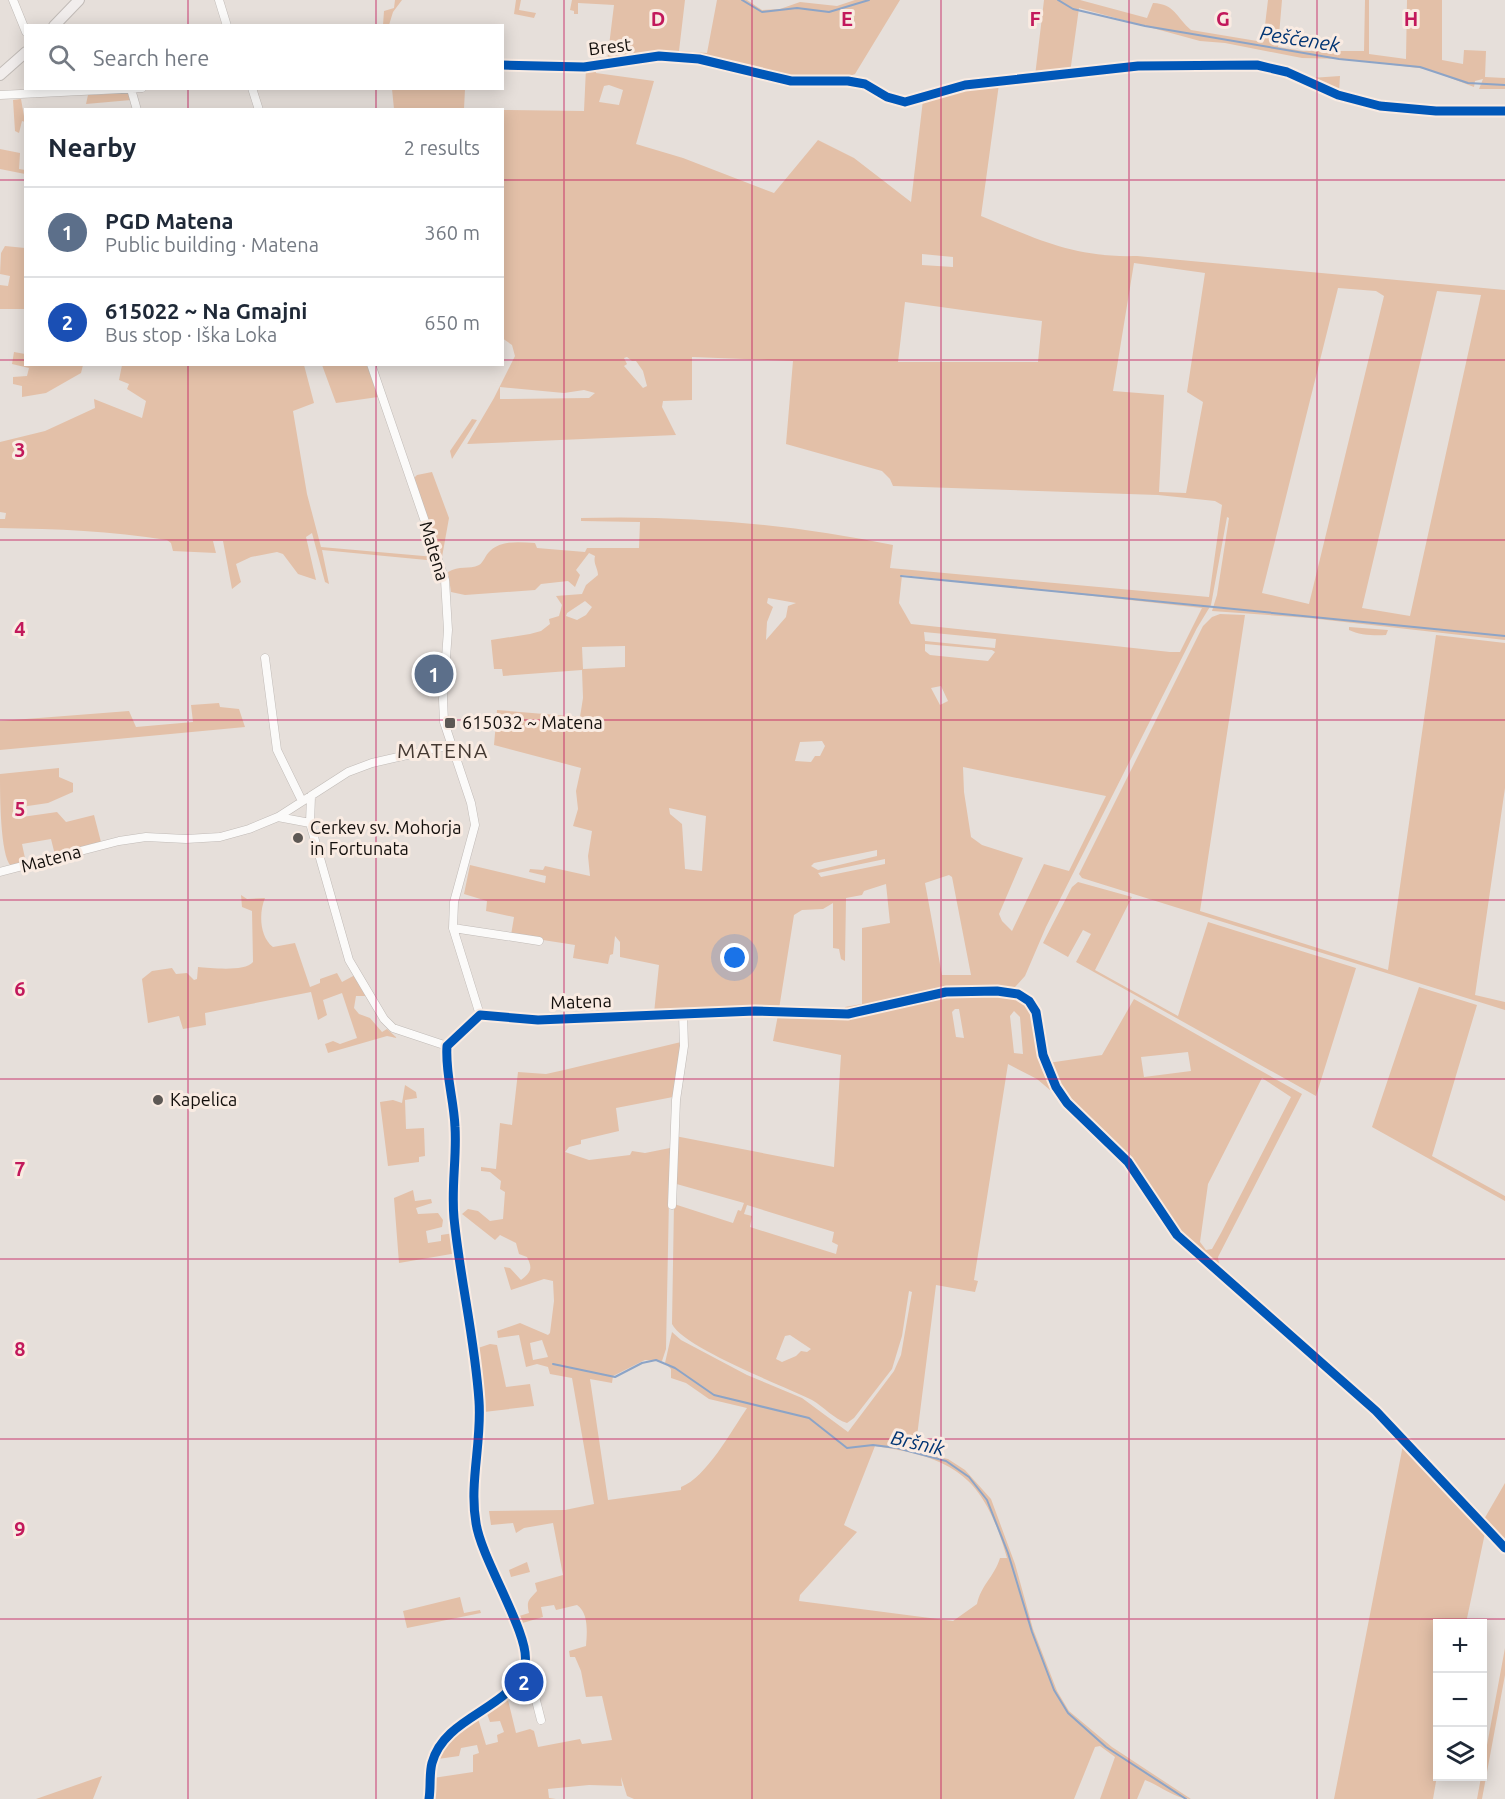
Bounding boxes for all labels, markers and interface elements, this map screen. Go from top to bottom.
text: D [651,7,665,30]
text: E [841,7,853,30]
text: F [1029,7,1041,30]
text: G [1216,7,1230,30]
text: H [1404,7,1418,30]
water label: Peščenek [1258,21,1343,56]
search box [24,24,504,90]
street label: Brest [587,33,632,59]
icon: search [45,41,78,74]
text: Search here [93,45,209,70]
text: Nearby [48,133,136,162]
text: 2 results [404,136,480,159]
text: PGD Matena [105,208,234,233]
text: 1 [62,221,73,244]
text: 360 m [424,221,480,244]
text: Public building · Matena [105,233,319,256]
text: 615022 ~ Na Gmajni [105,298,307,323]
text: 2 [62,311,73,334]
text: 650 m [424,311,480,334]
text: Bus stop · Iška Loka [105,323,277,346]
text: 3 [14,438,26,461]
street label: Matena [416,518,453,583]
text: 4 [14,617,26,640]
pin: 1 [414,652,454,696]
place label: 615032 ~ Matena [462,712,603,732]
marker: 615032 ~ Matena [443,716,457,730]
district label: MATENA [397,738,489,762]
text: 5 [14,797,26,820]
place label: Cerkev sv. Mohorja in Fortunata [310,817,461,858]
marker: Cerkev sv. Mohorja in Fortunata [291,831,305,845]
street label: Matena [18,840,83,876]
your location [720,943,749,972]
text: 6 [14,977,26,1000]
street label: Matena [550,990,612,1012]
place label: Kapelica [170,1089,237,1109]
marker: Kapelica [151,1093,165,1107]
text: 7 [14,1157,26,1180]
text: 8 [14,1337,26,1360]
water label: Bršnik [889,1425,948,1460]
text: 9 [14,1517,26,1540]
map controls [1433,1619,1487,1781]
button: + [1433,1619,1487,1673]
pin: 2 [504,1660,544,1704]
button: − [1433,1673,1487,1727]
button: layers [1433,1727,1487,1781]

